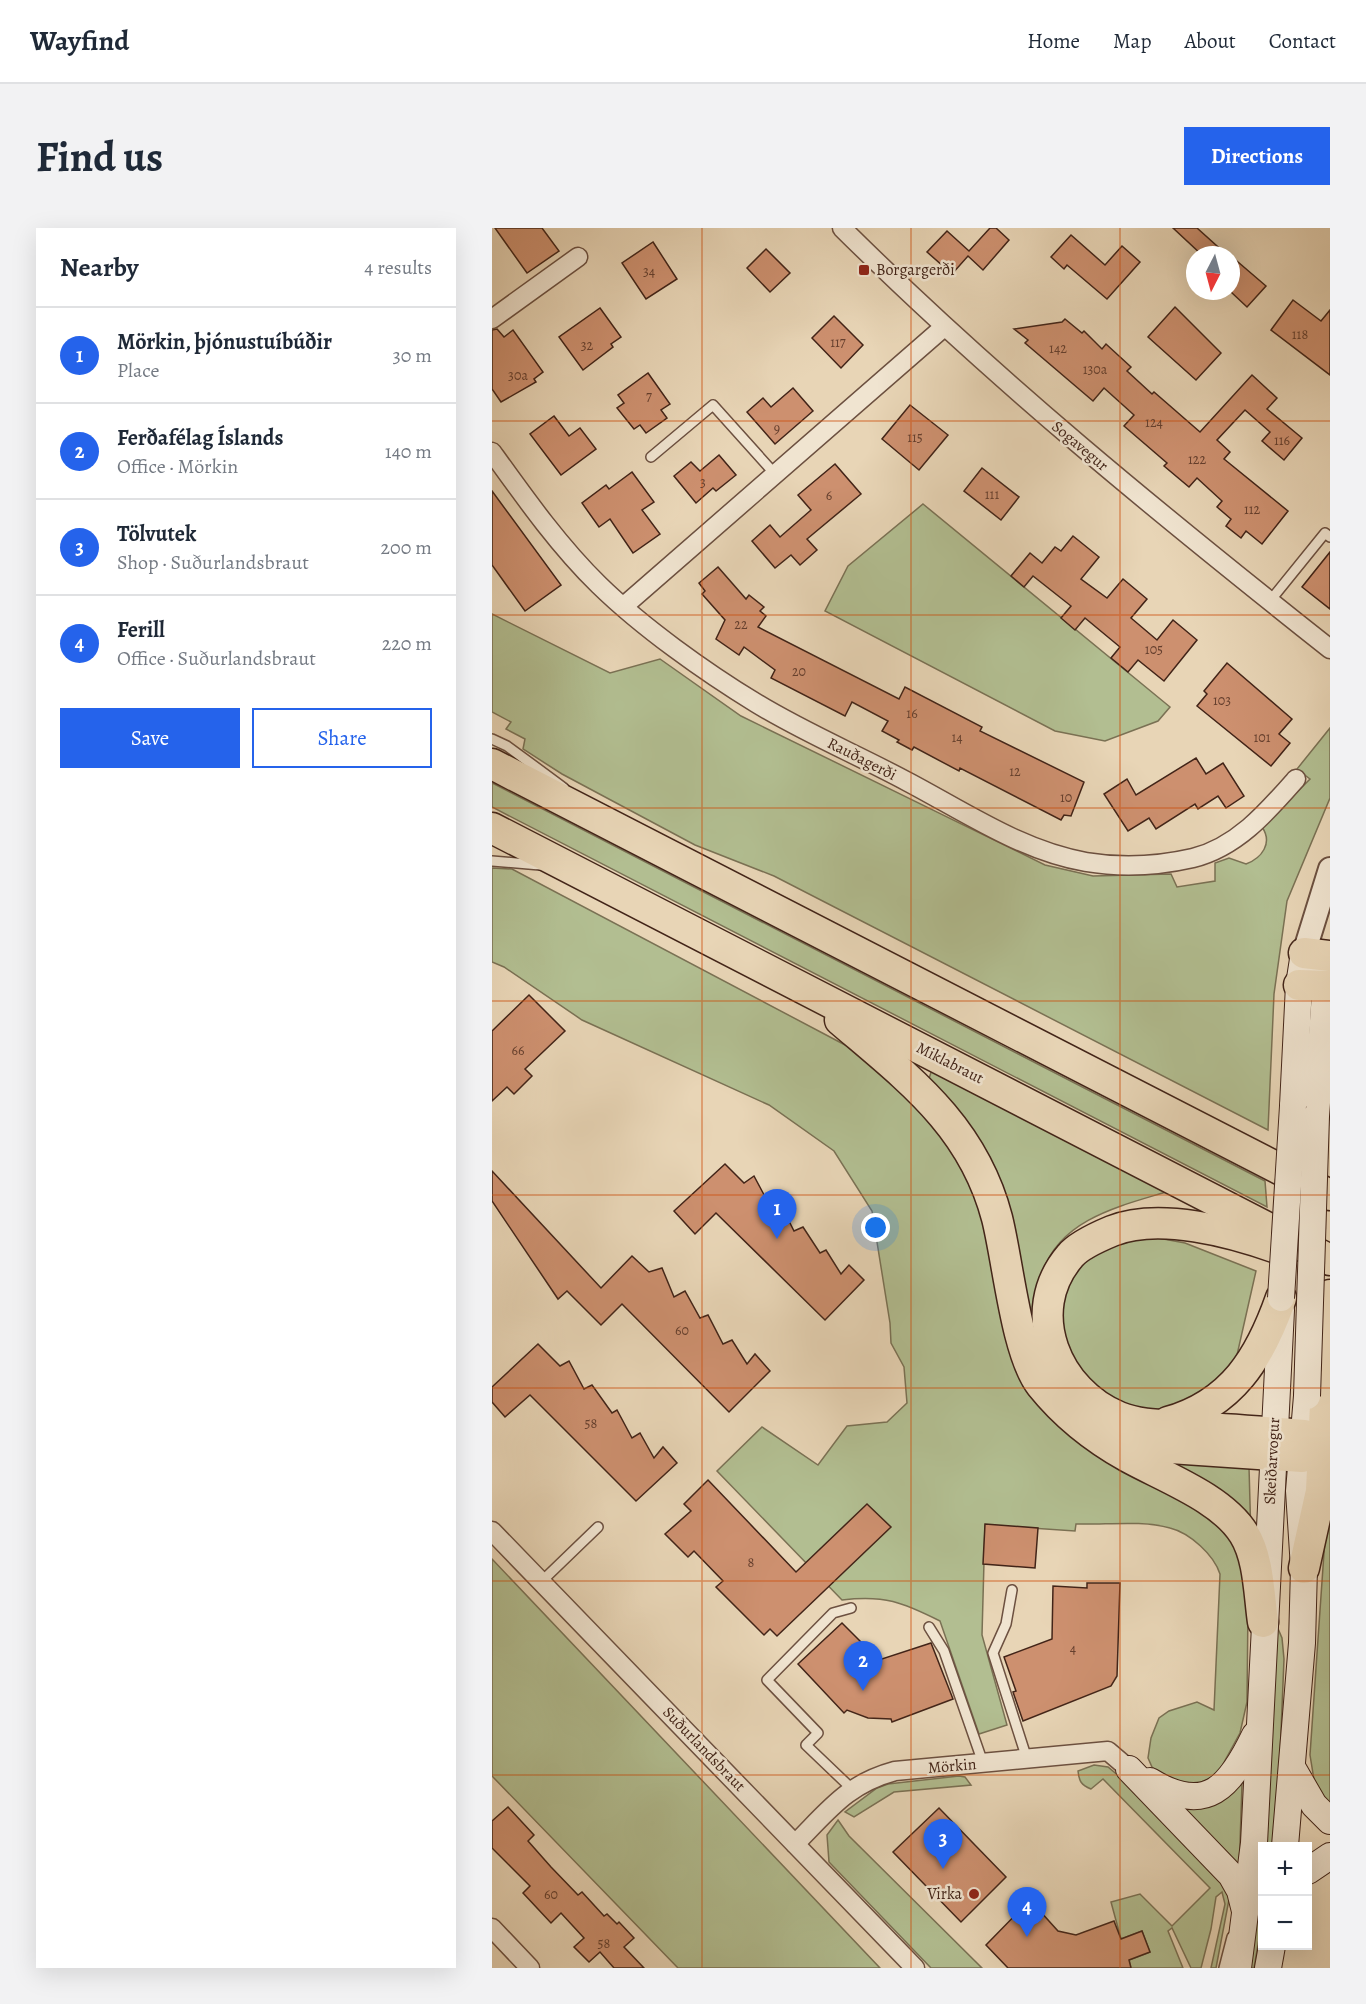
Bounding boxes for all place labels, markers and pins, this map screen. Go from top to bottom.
place label: Borgargerði [876,259,955,281]
marker: Borgargerði [857,263,871,277]
pin: 1 [758,1190,796,1239]
pin: 2 [844,1642,883,1691]
pin: 3 [924,1820,962,1869]
place label: Virka [926,1883,963,1905]
marker: Virka [967,1887,981,1901]
pin: 4 [1008,1888,1046,1937]

